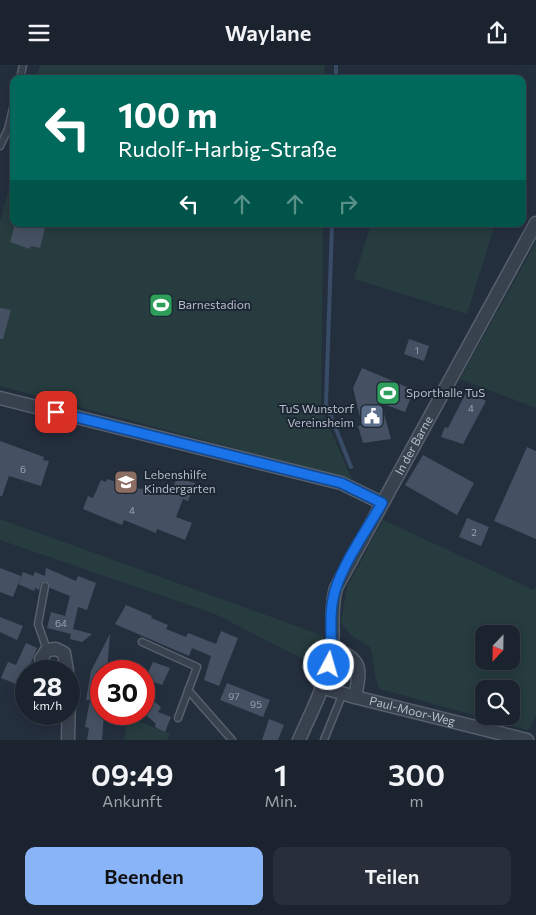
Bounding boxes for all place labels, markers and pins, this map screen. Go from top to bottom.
sports icon: Barnestadion [148,292,174,318]
place label: Barnestadion [178,297,251,311]
sports icon: Sporthalle TuS [375,380,401,406]
place label: Sporthalle TuS [406,385,485,399]
pin [35,391,77,433]
place label: TuS Wunstorf Vereinsheim [279,401,354,429]
public building icon: TuS Wunstorf Vereinsheim [359,403,385,429]
place label: Lebenshilfe Kindergarten [144,467,216,495]
school or university icon: Lebenshilfe Kindergarten [113,469,139,495]

